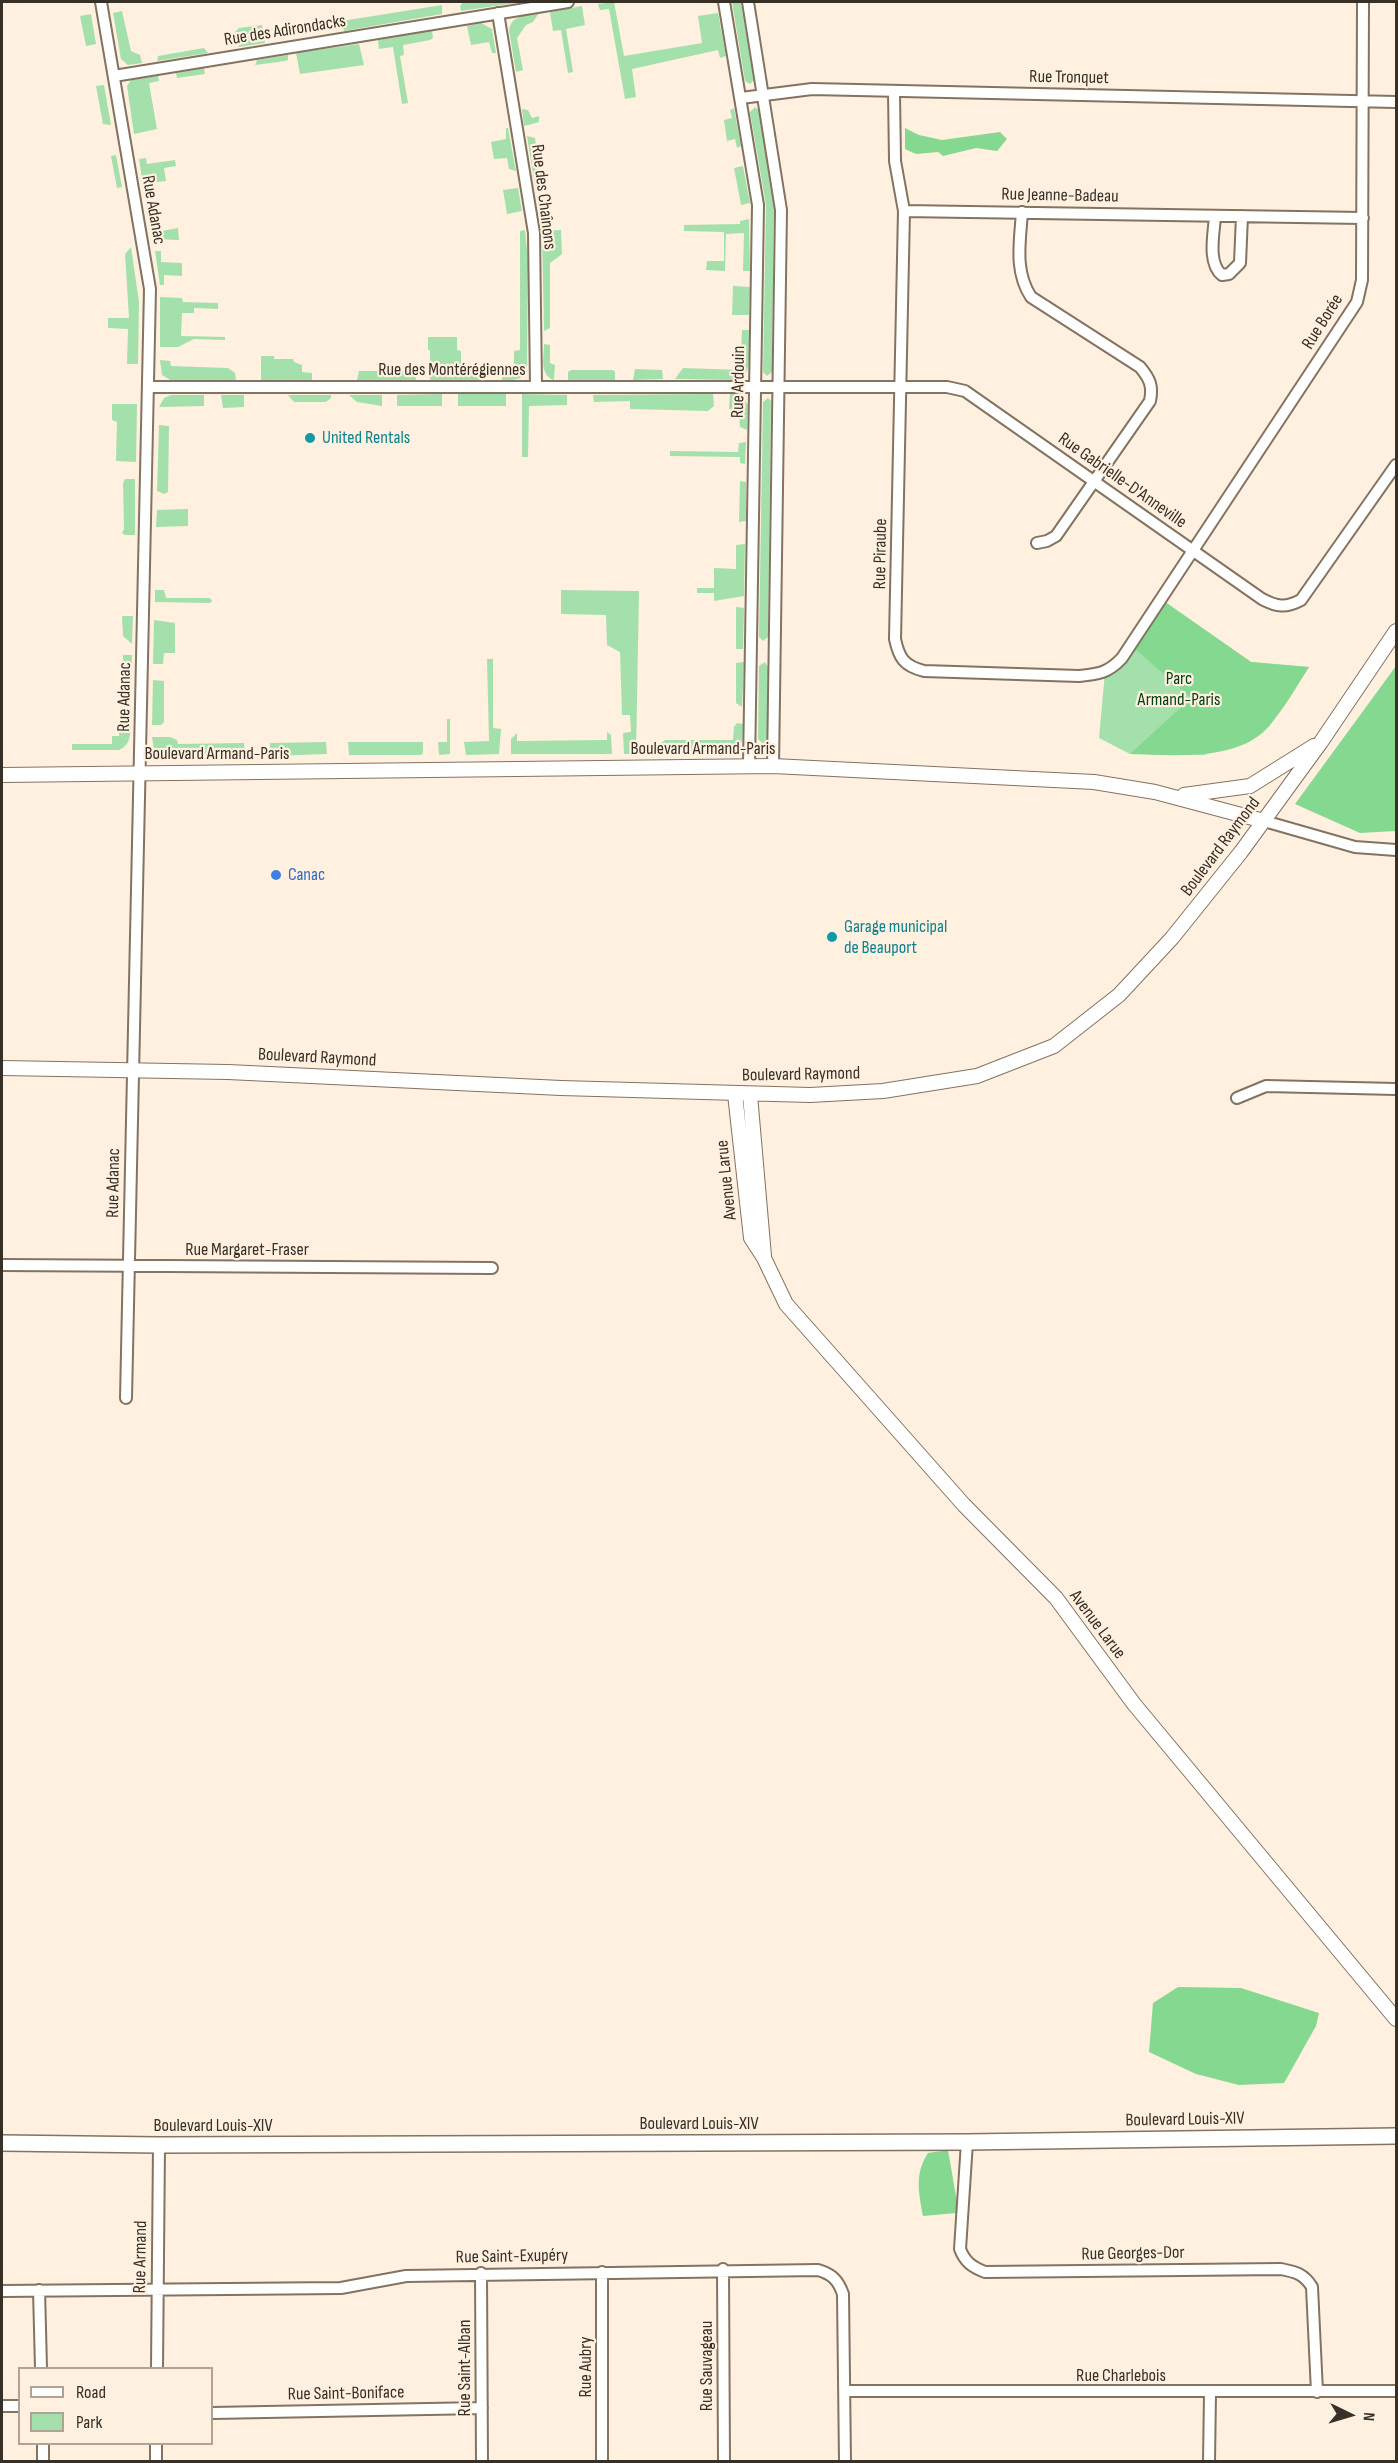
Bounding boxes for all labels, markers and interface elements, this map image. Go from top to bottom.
street label: Rue des Adirondacks [223,11,347,51]
street label: Rue Tronquet [1029,67,1109,89]
street label: Rue des Chaînons [526,143,560,251]
street label: Rue Adanac [136,174,170,246]
street label: Rue Jeanne-Badeau [1001,184,1119,208]
street label: Rue Borée [1298,291,1348,353]
street label: Rue Ardouin [728,346,750,418]
street label: Rue des Montérégiennes [378,359,526,381]
place label: United Rentals [322,427,410,449]
street label: Rue Gabrielle-D'Anneville [1054,429,1190,533]
marker: United Rentals [303,431,317,445]
street label: Rue Piraube [870,518,892,590]
street label: Rue Adanac [114,662,136,732]
park label: Parc Armand-Paris [1138,668,1220,710]
street label: Boulevard Armand-Paris [630,738,776,760]
street label: Boulevard Armand-Paris [144,743,290,765]
street label: Boulevard Raymond [1177,793,1265,901]
place label: Canac [288,864,325,886]
marker: Canac [269,868,283,882]
place label: Garage municipal de Beauport [844,916,947,958]
marker: Garage municipal de Beauport [825,930,839,944]
street label: Boulevard Raymond [257,1044,377,1072]
street label: Boulevard Raymond [742,1063,860,1087]
street label: Avenue Larue [712,1139,742,1221]
street label: Rue Adanac [103,1148,125,1218]
street label: Rue Margaret-Fraser [185,1239,309,1261]
street label: Avenue Larue [1064,1586,1130,1664]
street label: Boulevard Louis-XIV [1125,2108,1245,2132]
street label: Boulevard Louis-XIV [639,2113,759,2135]
street label: Boulevard Louis-XIV [153,2115,273,2137]
street label: Rue Armand [130,2220,152,2294]
street label: Rue Georges-Dor [1081,2242,1185,2266]
street label: Rue Saint-Exupéry [456,2245,568,2269]
street label: Rue Saint-Alban [454,2320,476,2416]
street label: Rue Sauvageau [696,2321,718,2411]
street label: Rue Aubry [575,2337,597,2397]
street label: Rue Charlebois [1076,2365,1166,2387]
legend [18,2367,213,2445]
text: Road [76,2382,106,2403]
street label: Rue Saint-Boniface [287,2382,405,2406]
north arrow [1320,2385,1380,2445]
text: Park [76,2412,102,2433]
text: N [1359,2412,1378,2422]

